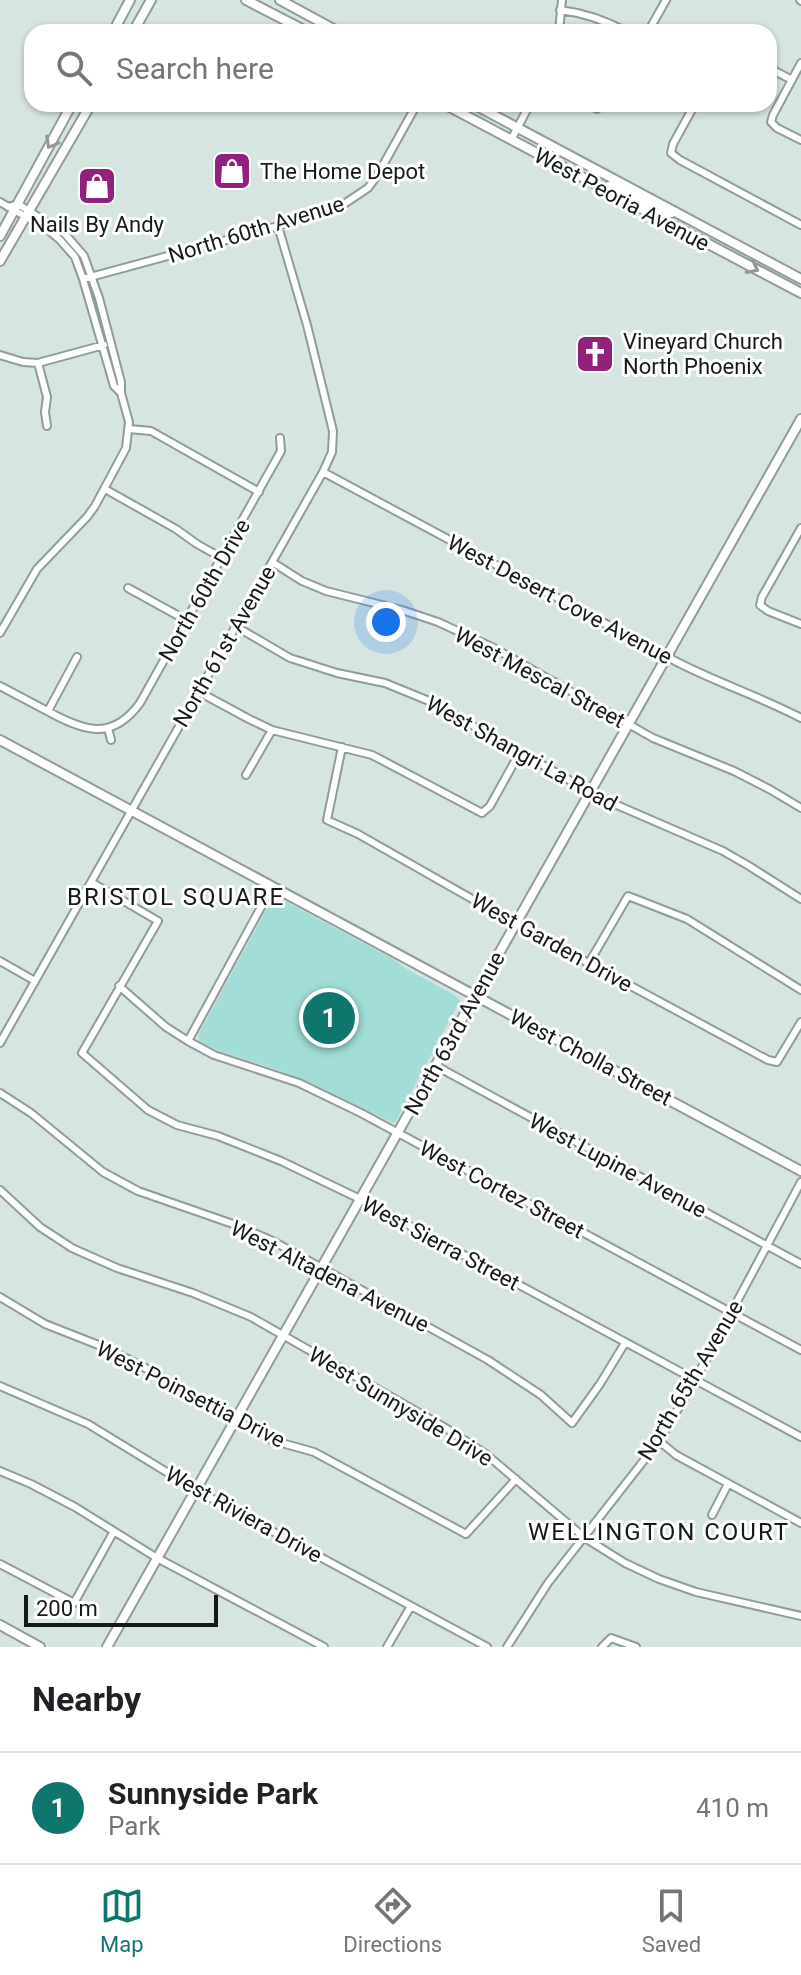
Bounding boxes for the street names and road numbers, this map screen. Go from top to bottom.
street label: West Peoria Avenue [530,143,714,256]
street label: North 60th Avenue [165,191,347,268]
street label: North 60th Drive [154,515,255,666]
street label: West Desert Cove Avenue [443,530,676,669]
street label: North 61st Avenue [168,561,281,731]
street label: West Mescal Street [450,622,629,733]
street label: West Shangri La Road [422,691,622,816]
street label: West Garden Drive [467,888,637,997]
street label: North 63rd Avenue [399,947,510,1119]
street label: West Cholla Street [505,1004,676,1111]
street label: West Lupine Avenue [525,1108,711,1223]
street label: West Cortez Street [415,1135,588,1243]
street label: West Sierra Street [358,1191,524,1296]
street label: West Altadena Avenue [226,1216,433,1337]
street label: North 65th Avenue [633,1296,748,1465]
street label: West Poinsettia Drive [92,1336,289,1453]
street label: West Sunnyside Drive [304,1342,497,1471]
street label: West Riviera Drive [161,1461,326,1568]

